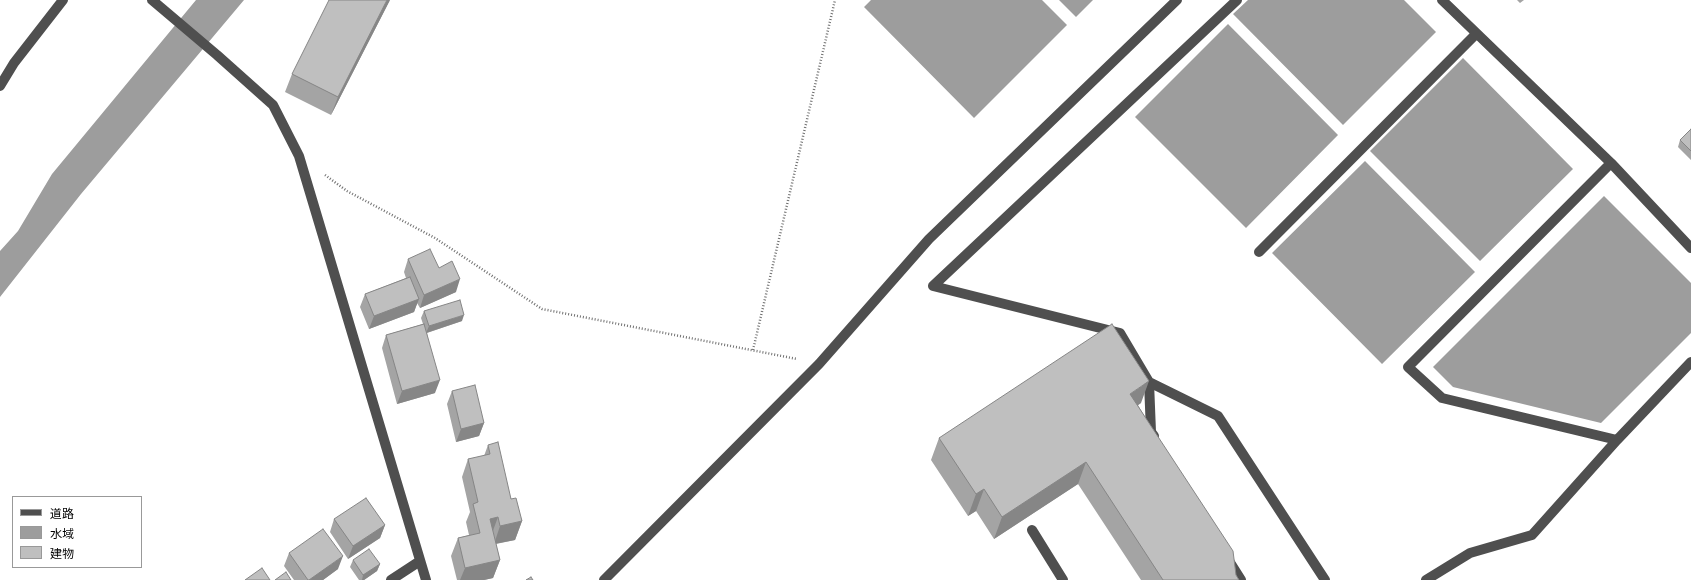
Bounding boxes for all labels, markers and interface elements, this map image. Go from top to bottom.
legend [12,496,142,568]
text: 道路 [50,506,74,521]
text: 水域 [50,526,74,541]
text: 建物 [50,546,74,561]

